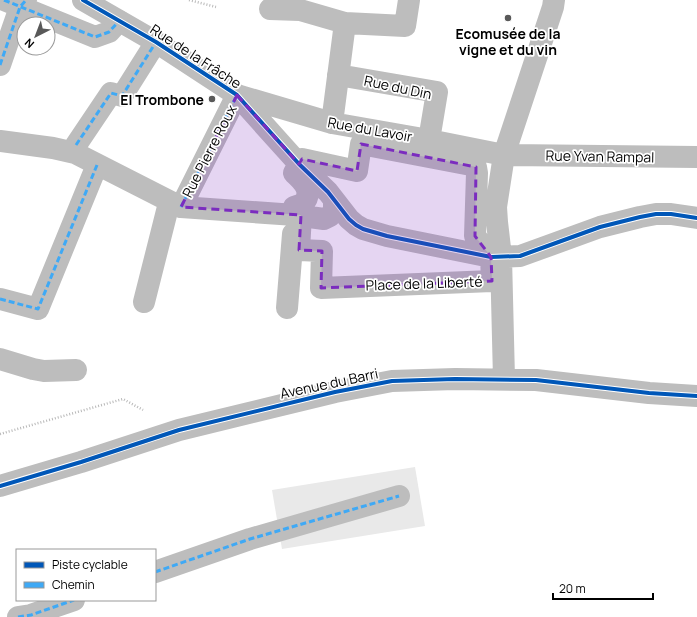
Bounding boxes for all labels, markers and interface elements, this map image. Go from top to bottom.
marker: Ecomusée de la vigne et du vin [503,13,513,23]
north arrow [16,16,56,56]
street label: Rue de la Frâche [147,19,245,93]
place label: Ecomusée de la vigne et du vin [455,24,561,59]
text: N [21,36,37,52]
street label: Rue du Din [363,71,433,103]
place label: El Trombone [120,90,204,109]
marker: El Trombone [207,94,217,104]
street label: Rue Pierre Roux [177,101,241,201]
street label: Rue du Lavoir [326,112,414,146]
street label: Rue Yvan Rampal [545,146,655,166]
street label: Place de la Liberté [365,271,483,295]
street label: Avenue du Barri [278,363,380,403]
legend [16,549,156,601]
text: Piste cyclable [52,556,128,573]
scale bar [553,575,653,601]
text: Chemin [52,576,95,593]
text: 20 m [559,580,586,597]

